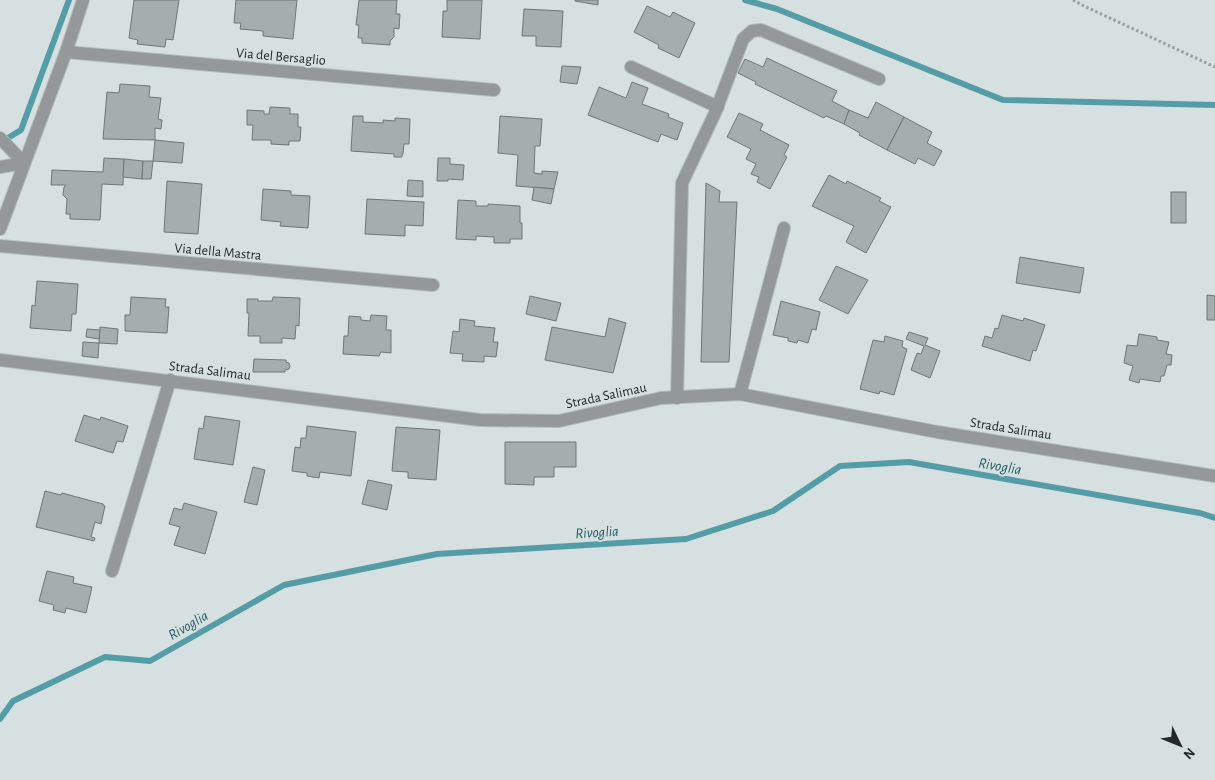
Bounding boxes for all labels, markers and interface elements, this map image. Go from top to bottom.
street label: Via del Bersaglio [235,46,327,68]
street label: Via della Mastra [174,241,263,263]
street label: Strada Salimau [168,359,252,383]
street label: Strada Salimau [564,381,648,411]
street label: Strada Salimau [969,416,1053,442]
water label: Rivoglia [977,455,1023,478]
water label: Rivoglia [575,524,619,541]
water label: Rivoglia [166,608,211,643]
north arrow [1155,720,1205,770]
text: N [1180,745,1197,762]

